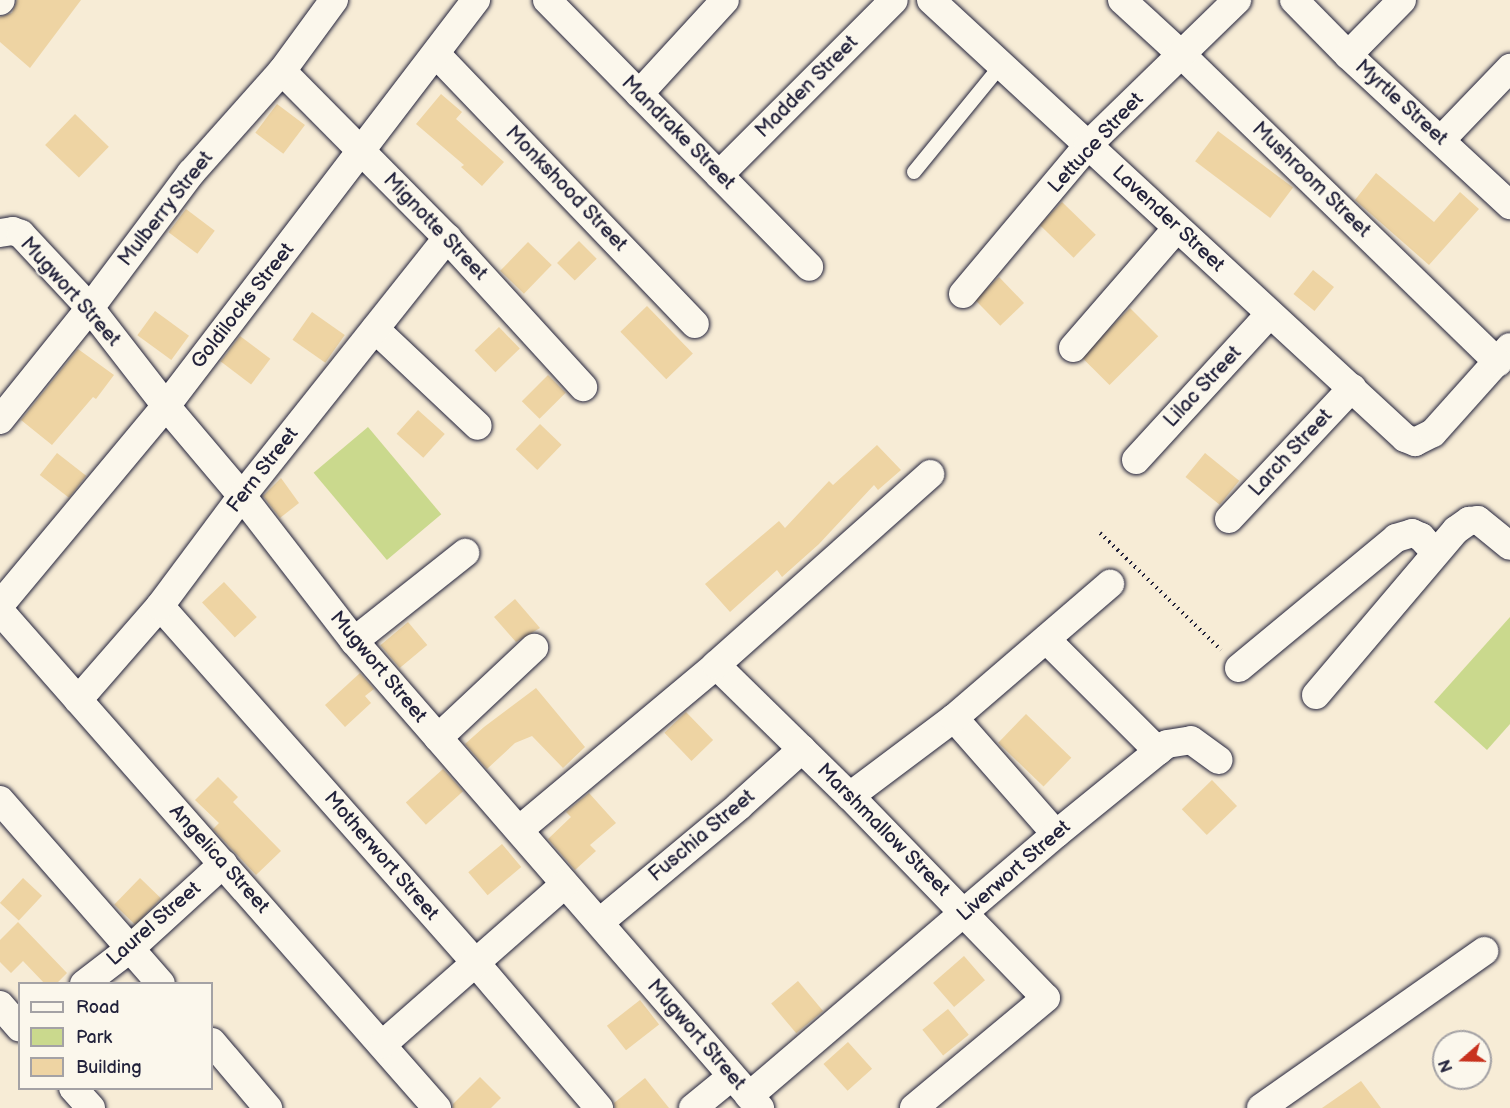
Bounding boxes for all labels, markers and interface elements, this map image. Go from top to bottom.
street label: Madden Street [751,31,863,143]
street label: Myrtle Street [1350,55,1452,151]
street label: Mandrake Street [616,71,740,195]
street label: Lettuce Street [1043,88,1149,198]
street label: Mushroom Street [1247,117,1375,243]
street label: Monkshood Street [500,121,632,257]
street label: Mulberry Street [113,146,219,272]
street label: Lavender Street [1107,161,1229,277]
street label: Mignotte Street [378,168,492,286]
street label: Mugwort Street [15,233,125,351]
street label: Goldilocks Street [186,238,300,374]
street label: Lilac Street [1159,341,1247,433]
street label: Larch Street [1244,404,1338,502]
street label: Fern Street [222,422,304,518]
street label: Mugwort Street [324,606,432,728]
street label: Marshmallow Street [811,758,955,902]
street label: Fuschia Street [644,785,760,887]
street label: Motherwort Street [318,787,444,925]
street label: Angelica Street [164,800,274,918]
street label: Liverwort Street [952,815,1076,927]
street label: Laurel Street [102,877,206,971]
street label: Mugwort Street [642,975,750,1095]
legend [18,982,213,1090]
text: Road [76,997,120,1018]
text: Park [76,1027,112,1048]
north arrow [1432,1030,1492,1090]
text: Building [76,1057,142,1078]
text: N [1436,1057,1457,1075]

